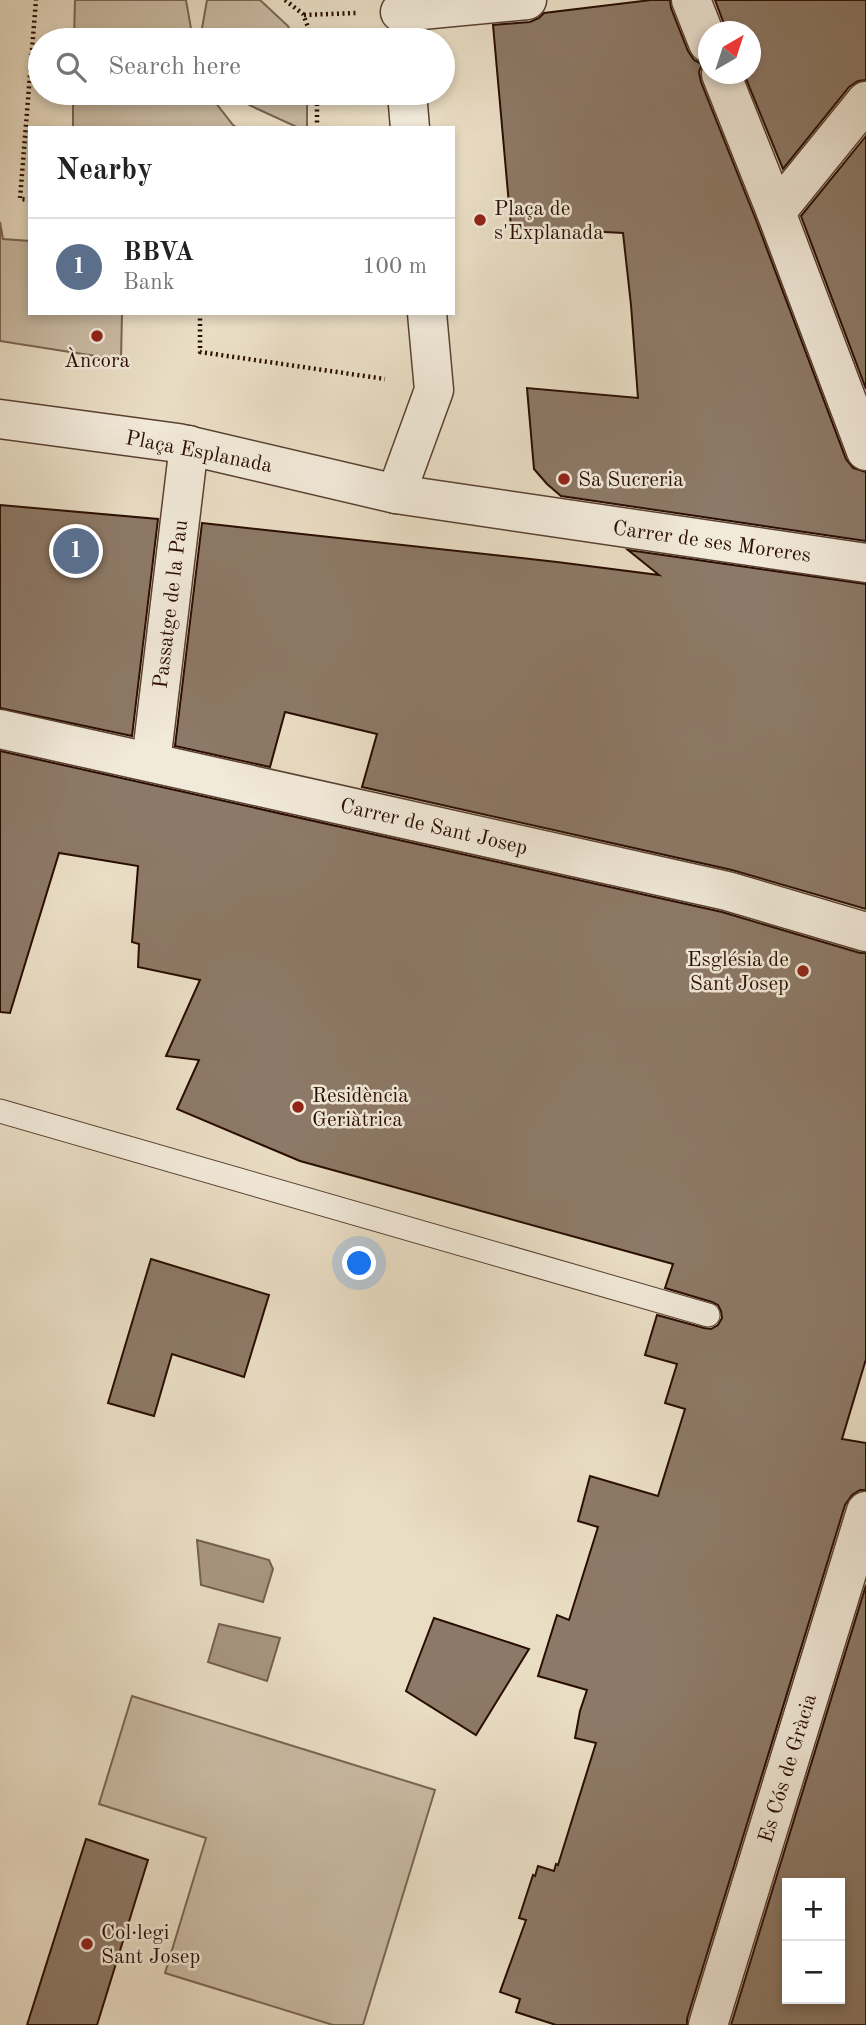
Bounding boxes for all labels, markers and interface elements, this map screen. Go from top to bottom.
north arrow [698,21,761,84]
search box [28,28,455,105]
icon: search [52,48,90,86]
text: Search here [108,54,241,80]
text: Nearby [56,156,153,186]
place label: Plaça de s'Explanada [494,199,604,244]
marker: Plaça de s'Explanada [472,212,488,228]
text: BBVA [123,240,194,266]
text: 1 [72,255,86,278]
text: 100 m [362,255,427,278]
text: Bank [123,271,175,294]
marker: Àncora [89,328,105,344]
place label: Àncora [64,347,130,372]
street label: Plaça Esplanada [123,428,274,477]
place label: Sa Sucreria [578,470,684,491]
marker: Sa Sucreria [556,471,572,487]
street label: Carrer de ses Moreres [611,518,812,567]
street label: Passatge de la Pau [151,519,192,690]
pin: 1 [53,525,99,577]
street label: Carrer de Sant Josep [338,796,529,859]
place label: Església de Sant Josep [687,950,789,995]
marker: Església de Sant Josep [795,963,811,979]
place label: Residència Geriàtrica [312,1086,409,1131]
marker: Residència Geriàtrica [290,1099,306,1115]
your location [342,1246,376,1280]
street label: Es Cós de Gràcia [756,1691,821,1846]
map controls [782,1878,845,2004]
button: + [782,1878,845,1941]
place label: Col·legi Sant Josep [101,1923,200,1968]
marker: Col·legi Sant Josep [79,1936,95,1952]
button: − [782,1941,845,2004]

